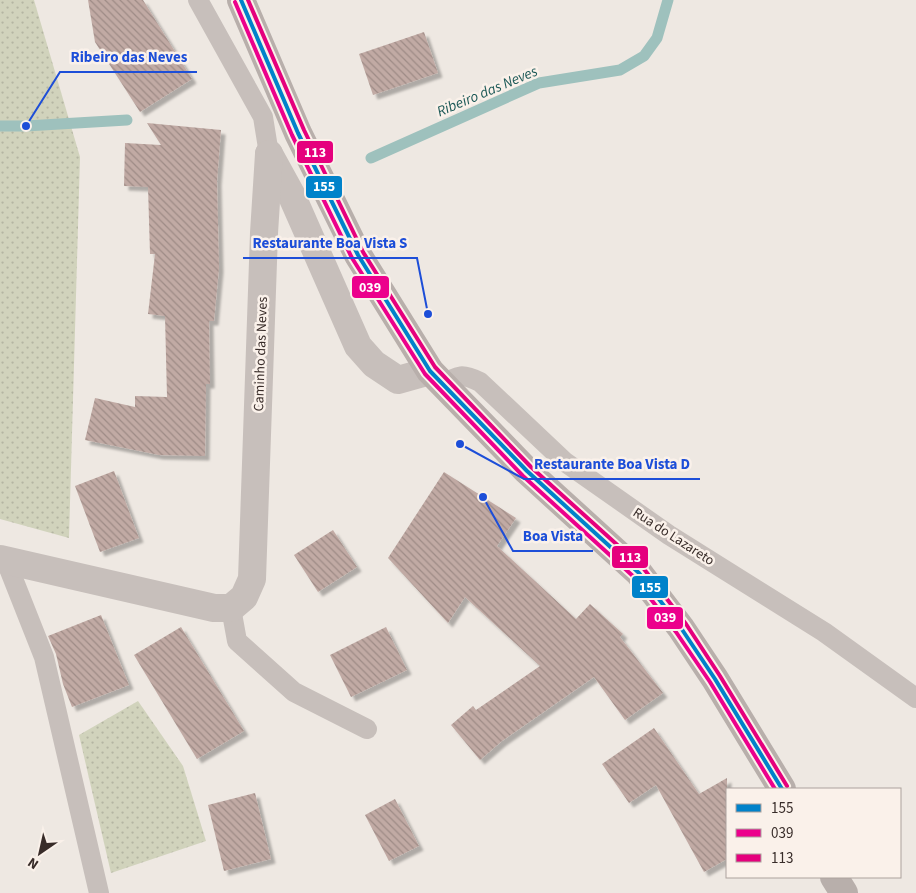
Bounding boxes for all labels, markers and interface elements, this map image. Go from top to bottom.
callout: Ribeiro das Neves [60,42,197,72]
text: Ribeiro das Neves [71,47,188,68]
water label: Ribeiro das Neves [434,61,541,122]
line badge: 113 [296,140,334,164]
text: 113 [304,143,326,163]
line badge: 155 [305,175,343,199]
text: 155 [313,177,335,197]
callout: Restaurante Boa Vista S [243,228,417,258]
text: Restaurante Boa Vista S [253,233,407,254]
line badge: 039 [351,275,390,299]
text: 039 [359,278,381,298]
street label: Caminho das Neves [249,296,273,412]
callout: Restaurante Boa Vista D [524,449,700,479]
text: Restaurante Boa Vista D [534,454,690,475]
street label: Rua do Lazareto [629,503,718,571]
callout: Boa Vista [513,521,593,551]
text: Boa Vista [523,526,583,547]
line badge: 113 [611,545,649,569]
text: 113 [619,548,641,568]
line badge: 155 [631,575,669,599]
text: 155 [639,578,661,598]
line badge: 039 [646,606,684,630]
text: 039 [654,608,676,628]
legend [726,788,901,878]
text: 155 [771,798,793,819]
text: 039 [771,823,793,844]
north arrow [15,828,65,878]
text: 113 [771,848,793,869]
text: N [24,852,43,874]

